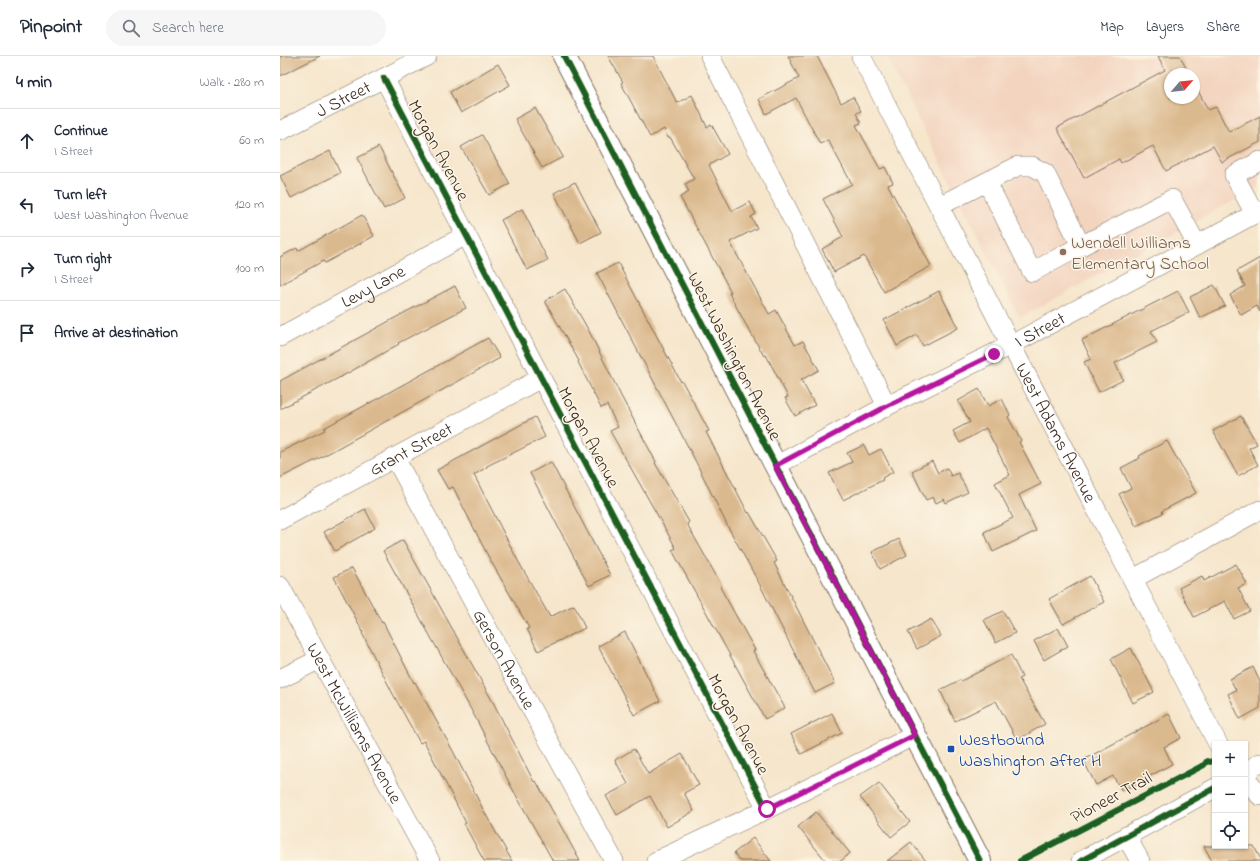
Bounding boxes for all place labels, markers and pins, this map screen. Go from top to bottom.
place label: Wendell Williams Elementary School [1071,231,1209,278]
marker: Wendell Williams Elementary School [1058,247,1068,257]
place label: Westbound Washington after H [959,728,1101,776]
marker: Westbound Washington after H [946,744,956,754]

